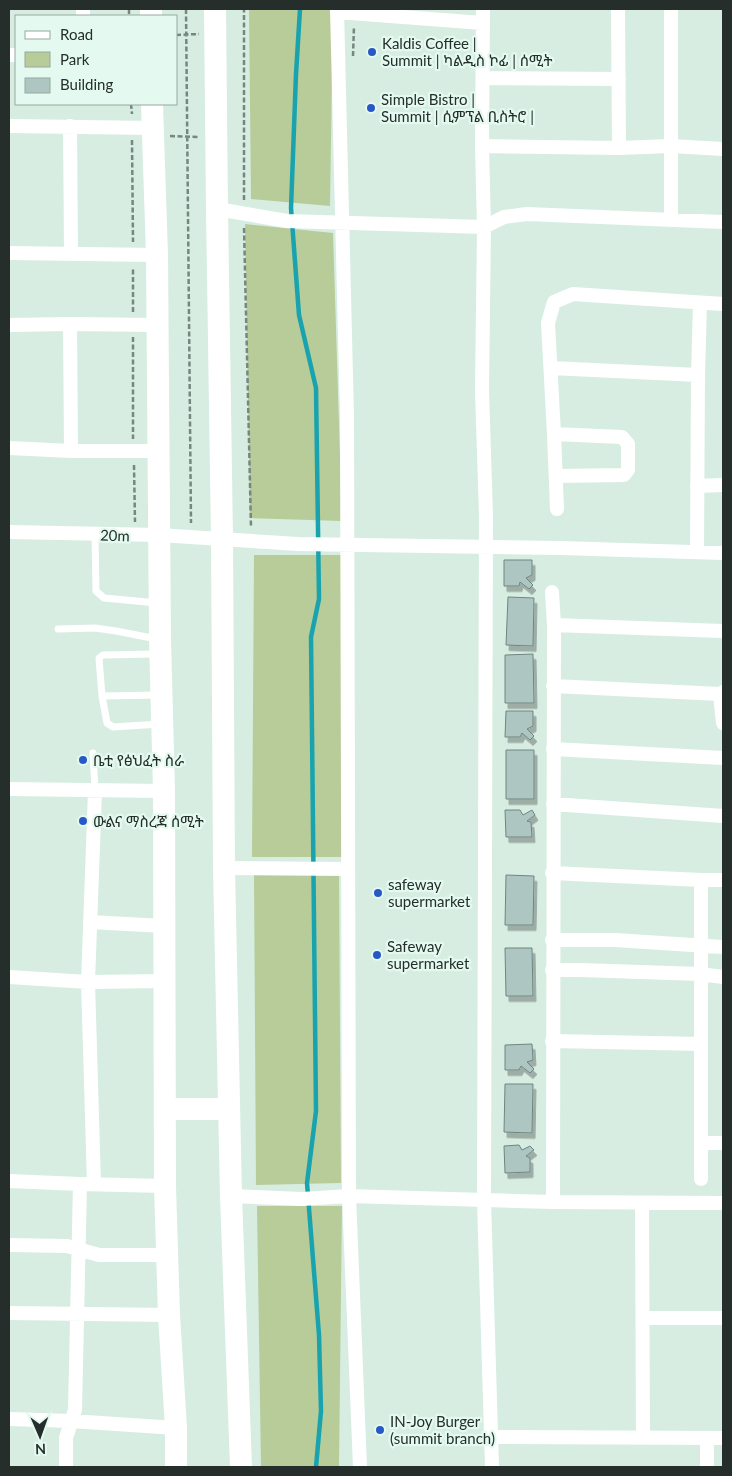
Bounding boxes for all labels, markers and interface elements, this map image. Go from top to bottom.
legend [15,15,178,105]
text: Road [60,25,93,43]
place label: Kaldis Coffee | Summit | ካልዲስ ኮፊ | ሰሚት [382,34,552,69]
marker: Kaldis Coffee | Summit | ካልዲስ ኮፊ | ሰሚት [366,46,378,58]
text: Park [60,50,90,68]
text: Building [60,75,113,93]
place label: Simple Bistro | Summit | ሲምፕል ቢስትሮ | [381,90,534,125]
marker: Simple Bistro | Summit | ሲምፕል ቢስትሮ | [365,102,377,114]
street label: 20m [100,525,130,545]
place label: ቤቲ የፅህፈት ስራ [93,751,184,769]
marker: ቤቲ የፅህፈት ስራ [77,754,89,766]
place label: ውልና ማስረጃ ሰሚት [93,812,204,830]
marker: ውልና ማስረጃ ሰሚት [77,815,89,827]
place label: safeway supermarket [388,875,471,910]
marker: safeway supermarket [372,887,384,899]
place label: Safeway supermarket [387,937,470,972]
marker: Safeway supermarket [371,949,383,961]
north arrow [15,1411,65,1461]
place label: IN-Joy Burger (summit branch) [390,1412,495,1447]
marker: IN-Joy Burger (summit branch) [374,1424,386,1436]
text: N [35,1441,46,1458]

